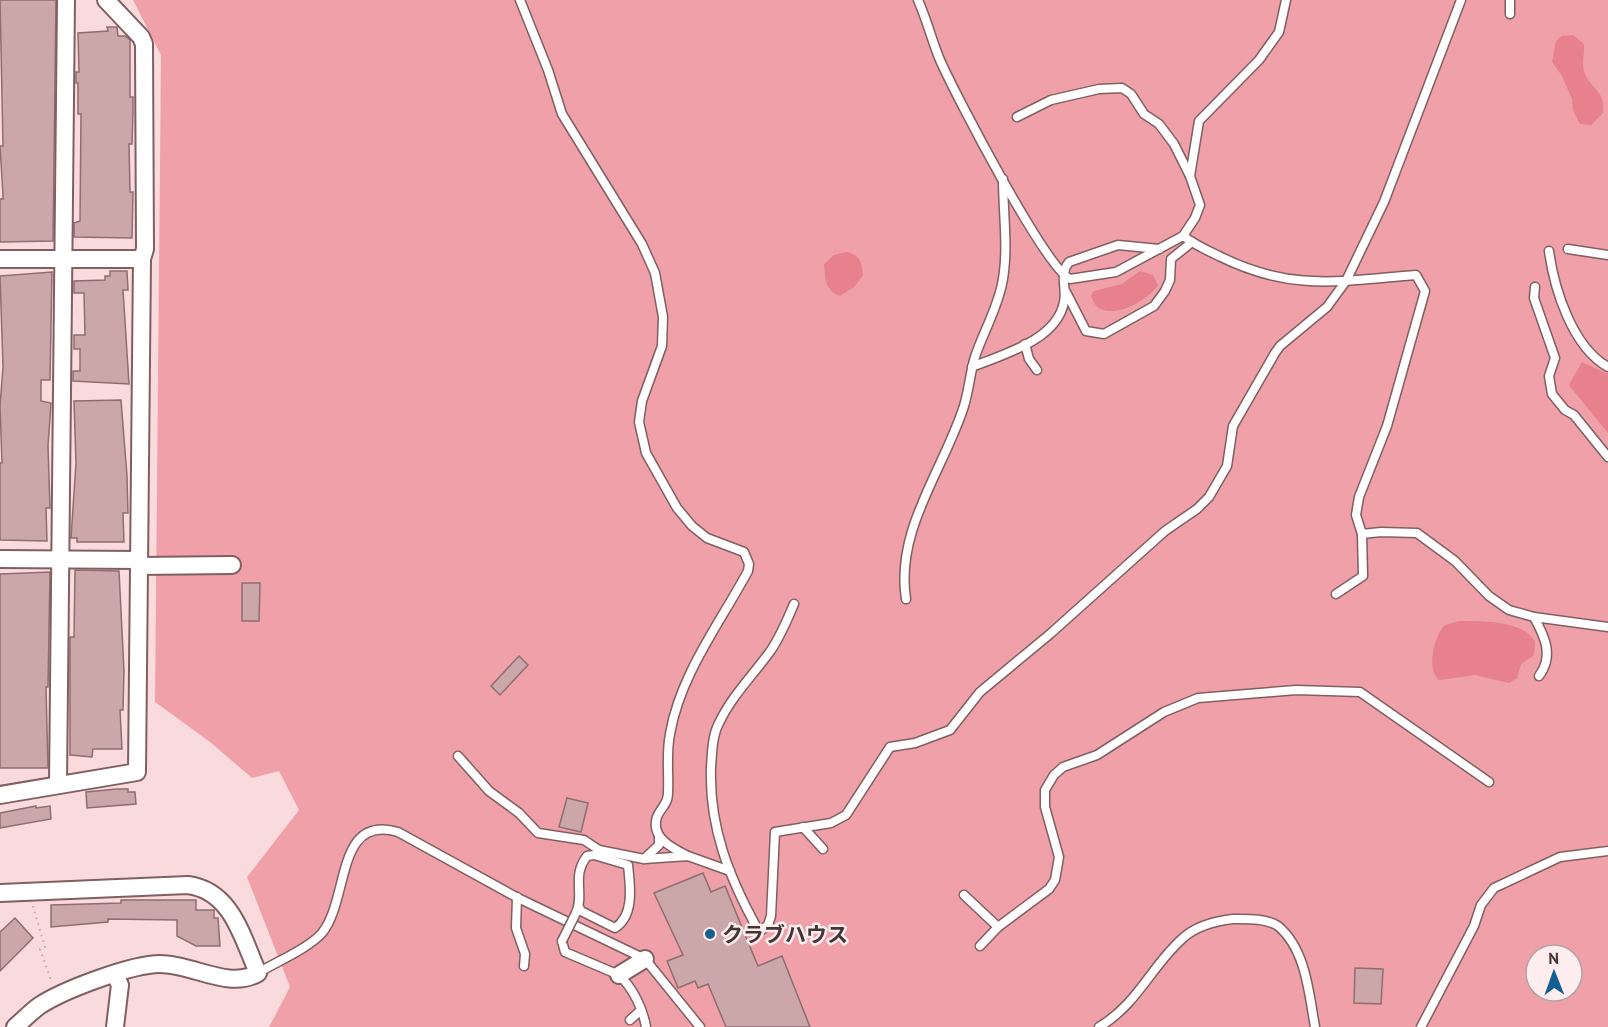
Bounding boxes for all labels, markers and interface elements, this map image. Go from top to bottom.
place label: クラブハウス [722,921,848,948]
marker: クラブハウス [703,927,717,941]
north arrow [1524,943,1584,1003]
text: N [1548,948,1559,968]

